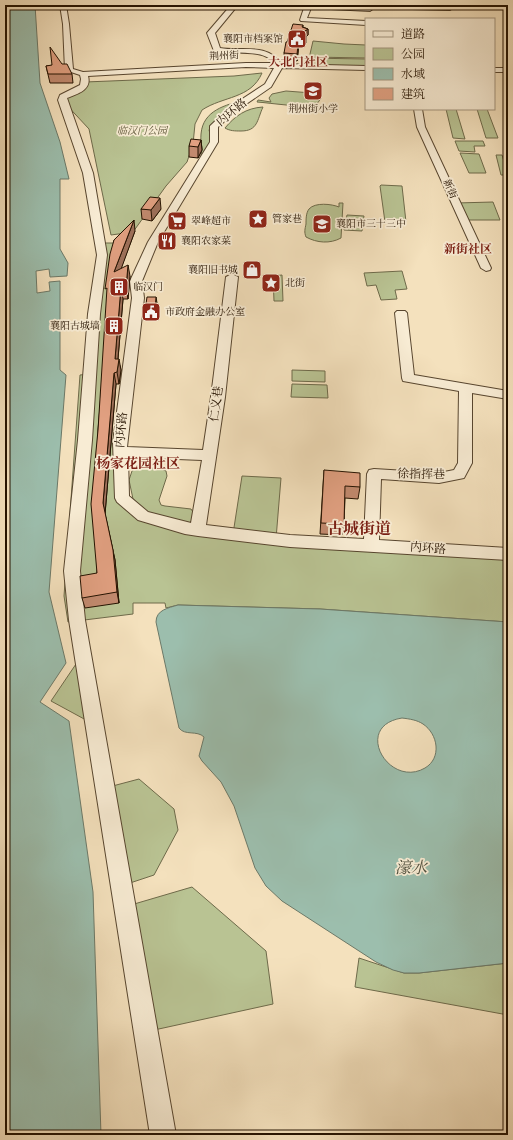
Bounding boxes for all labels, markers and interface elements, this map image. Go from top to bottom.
legend [365,18,495,110]
text: 道路 [401,27,425,43]
public building icon: 襄阳市档案馆 [286,28,308,50]
place label: 襄阳市档案馆 [223,32,283,46]
text: 公园 [401,47,425,63]
street label: 荆州街 [209,48,239,64]
district label: 大北门社区 [268,55,328,71]
text: 水域 [401,67,425,83]
school or university icon: 荆州街小学 [302,80,324,102]
text: 建筑 [401,87,425,103]
street label: 内环路 [213,95,251,131]
place label: 荆州街小学 [288,102,338,116]
park label: 临汉门公园 [117,124,169,138]
street label: 新街 [440,177,460,201]
place icon: 管家巷 [247,208,269,230]
supermarket icon: 翠峰超市 [166,210,188,232]
place label: 管家巷 [272,212,302,226]
school or university icon: 襄阳市三十三中 [311,213,333,235]
place label: 翠峰超市 [191,214,231,228]
place label: 襄阳市三十三中 [336,217,406,231]
restaurant icon: 襄阳农家菜 [156,230,178,252]
place label: 襄阳农家菜 [181,234,231,248]
district label: 新街社区 [444,242,492,258]
shop icon: 襄阳旧书城 [241,259,263,281]
place label: 襄阳旧书城 [188,263,238,277]
place icon: 北街 [260,272,282,294]
building icon: 临汉门 [108,276,130,298]
place label: 北街 [285,276,305,290]
place label: 临汉门 [133,280,163,294]
public building icon: 市政府金融办公室 [140,301,162,323]
place label: 市政府金融办公室 [165,305,245,319]
building icon: 襄阳古城墙 [103,315,125,337]
place label: 襄阳古城墙 [50,319,100,333]
street label: 仁义巷 [207,385,227,423]
street label: 内环路 [112,411,132,449]
district label: 杨家花园社区 [96,455,180,474]
street label: 徐指挥巷 [397,467,445,483]
district label: 古城街道 [327,519,391,541]
street label: 内环路 [409,540,447,558]
water label: 濠水 [395,858,429,880]

